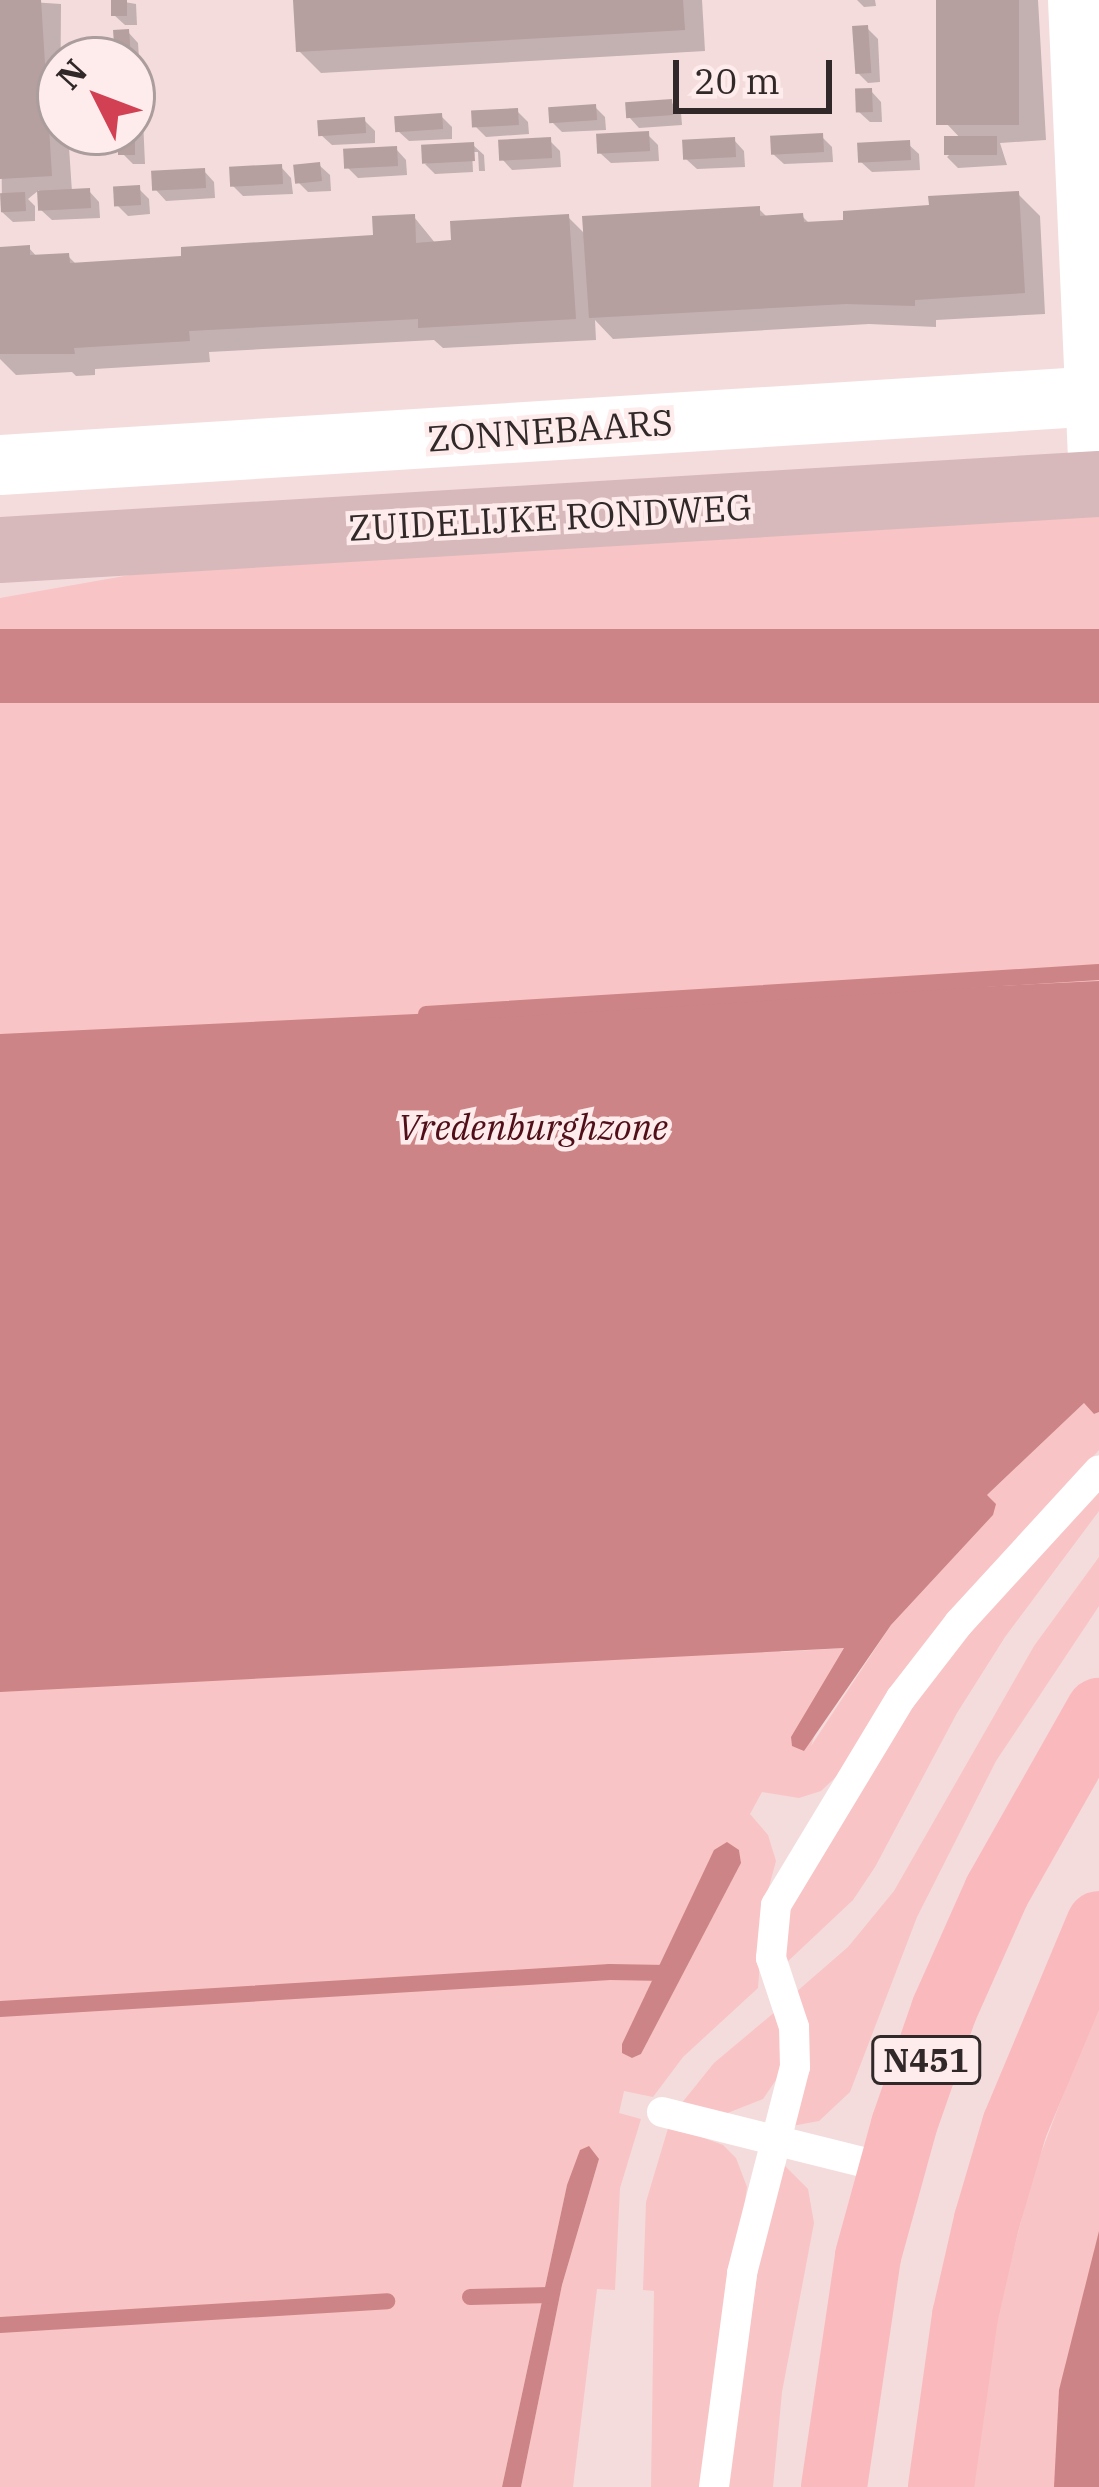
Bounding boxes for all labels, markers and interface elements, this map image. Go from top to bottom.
north arrow [36,36,156,156]
scale bar [679,36,838,110]
text: N [46,50,96,98]
text: 20 m [694,57,780,104]
street label: ZONNEBAARS [426,400,674,460]
street label: ZUIDELIJKE RONDWEG [347,485,753,549]
park label: Vredenburghzone [398,1105,668,1149]
road number: N451 [869,2033,983,2087]

